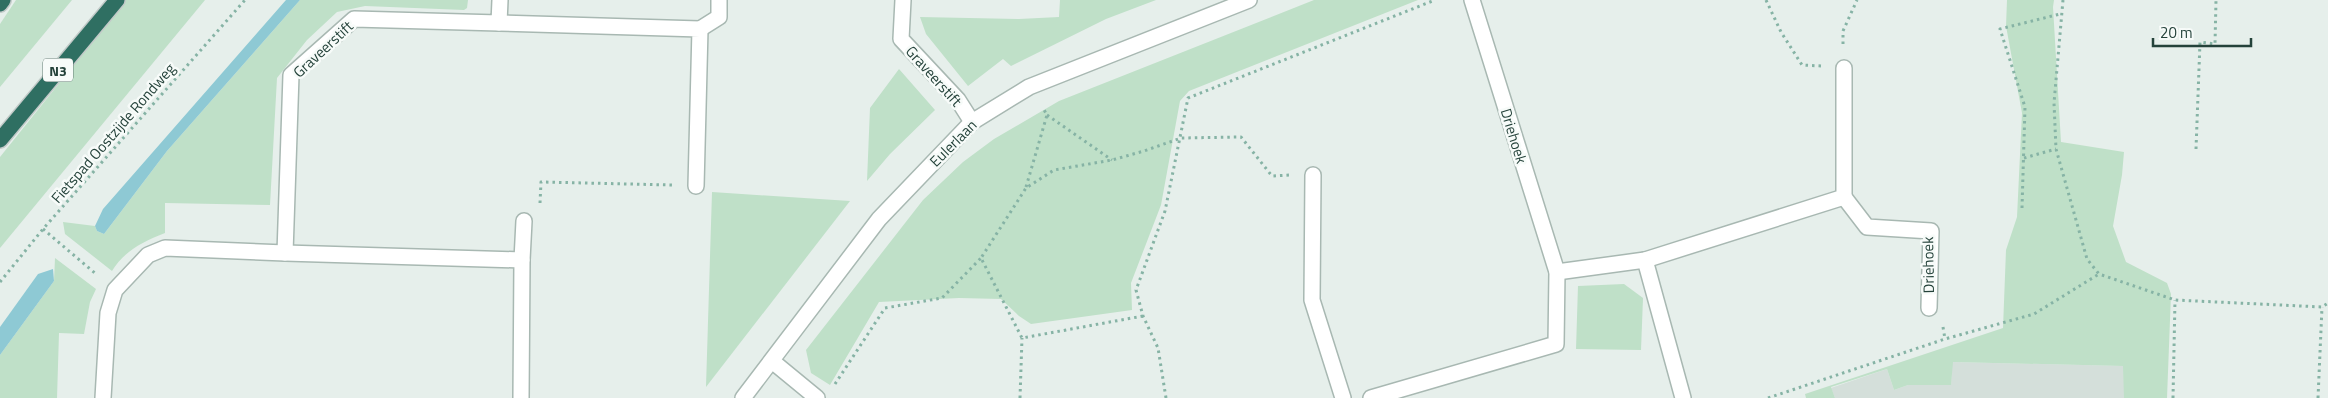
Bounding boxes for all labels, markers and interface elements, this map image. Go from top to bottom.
street label: Graveerstift [288,14,359,83]
scale bar [2153,15,2250,47]
text: 20 m [2160,21,2193,44]
street label: Graveerstift [900,40,968,112]
street label: Fietspad Oostzijde Rondweg [45,57,181,208]
road number: N3 [43,58,73,82]
street label: Driehoek [1495,106,1533,166]
street label: Eulerlaan [924,114,982,172]
street label: Driehoek [1916,237,1940,293]

